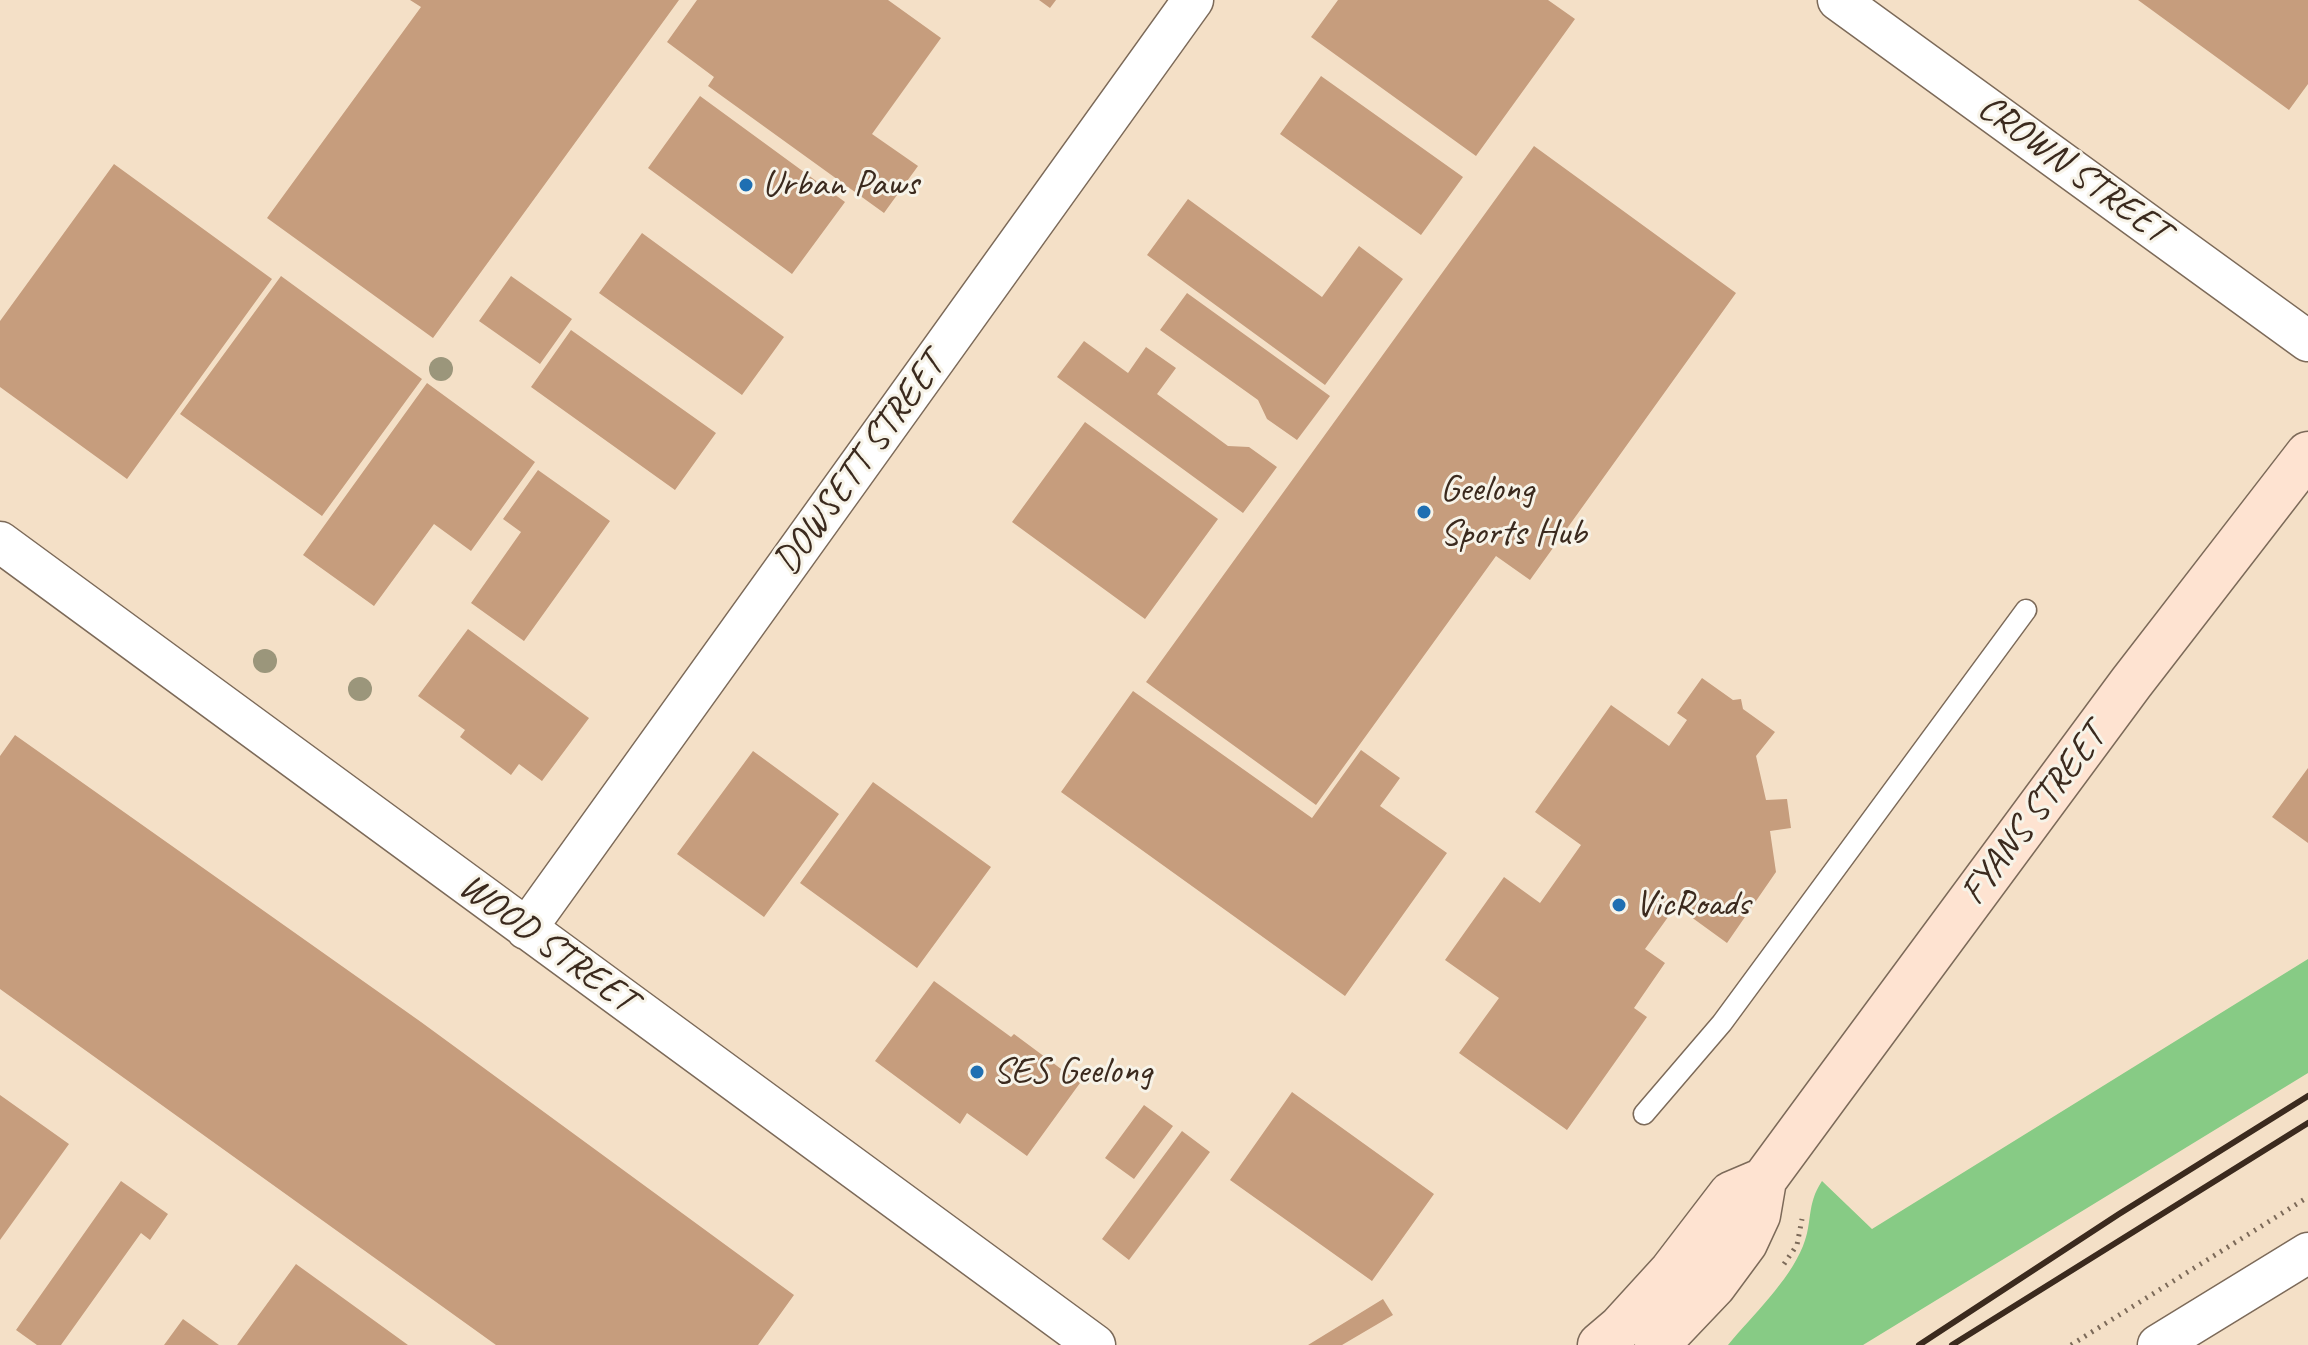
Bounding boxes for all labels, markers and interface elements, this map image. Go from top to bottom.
street label: CROWN STREET [1969,85,2177,255]
place label: Urban Paws [762,162,919,208]
marker: Urban Paws [737,176,755,194]
street label: DOWSETT STREET [765,345,955,583]
place label: Geelong Sports Hub [1440,467,1586,556]
marker: Geelong Sports Hub [1415,503,1433,521]
street label: FYANS STREET [1951,716,2117,914]
street label: WOOD STREET [449,864,645,1024]
place label: VicRoads [1635,882,1750,928]
marker: VicRoads [1610,896,1628,914]
place label: SES Geelong [993,1049,1152,1095]
marker: SES Geelong [968,1063,986,1081]

